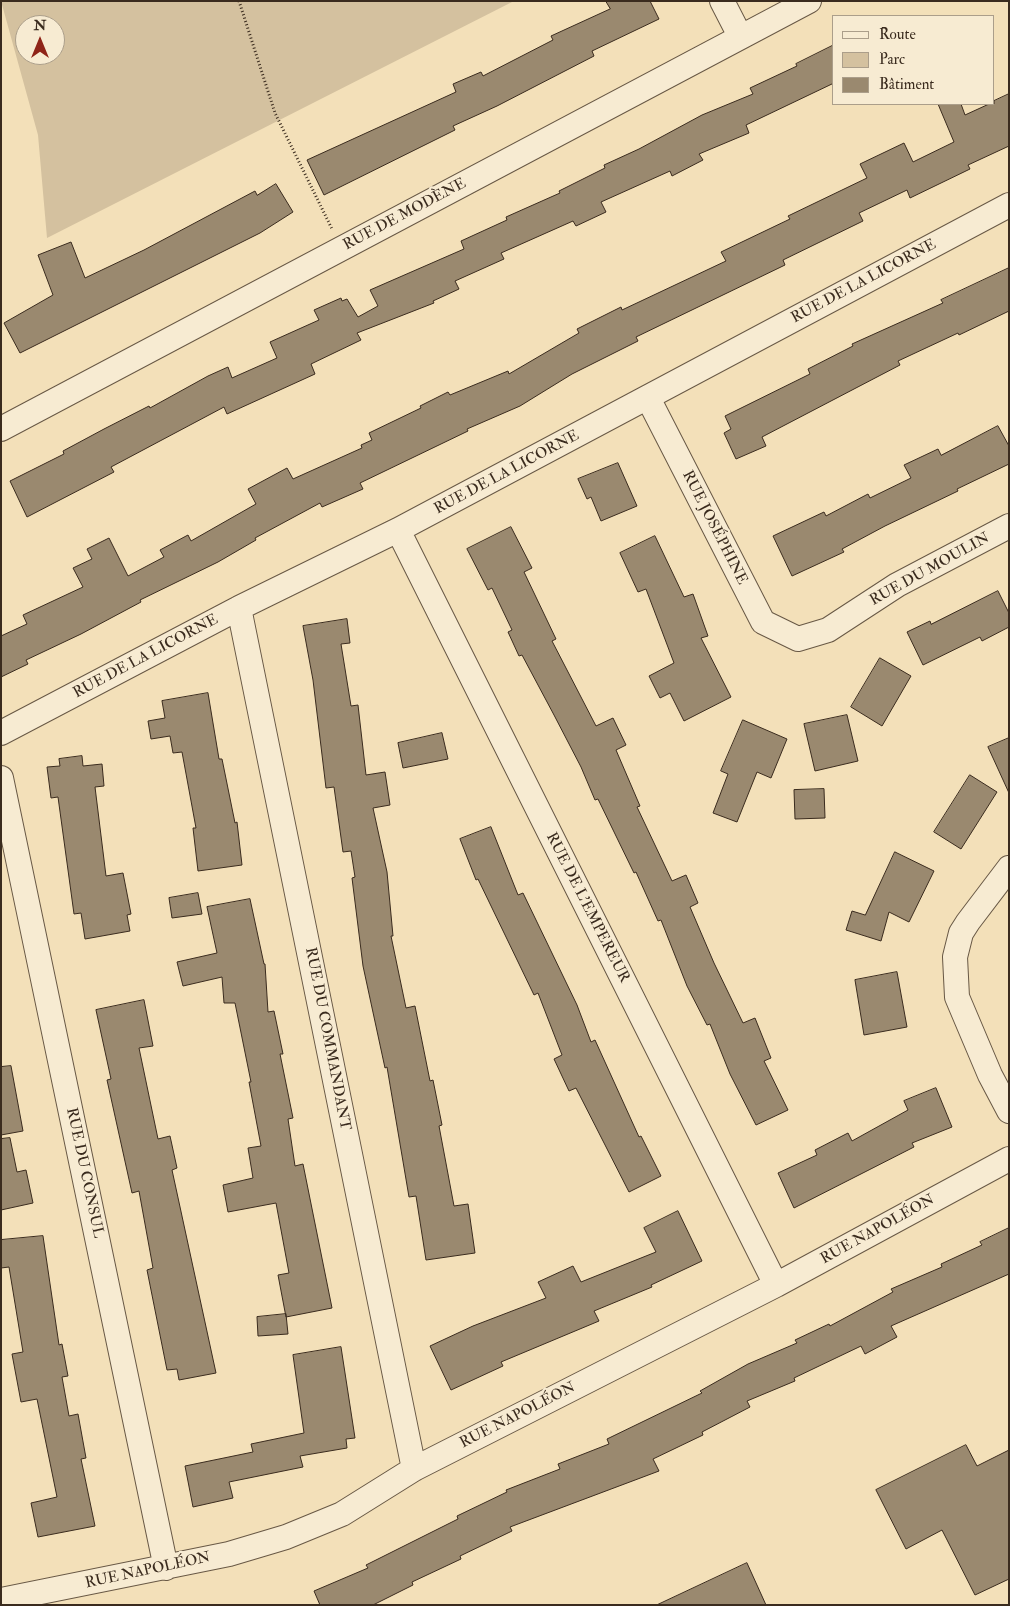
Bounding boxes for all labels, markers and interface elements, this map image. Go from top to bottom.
north arrow [15,15,65,65]
legend [832,15,995,105]
text: N [34,17,46,34]
text: Route [879,25,916,44]
text: Parc [879,50,905,69]
text: Bâtiment [879,75,934,94]
street label: RUE DE MODÈNE [341,175,469,255]
street label: RUE DE LA LICORNE [788,236,940,328]
street label: RUE DE LA LICORNE [431,427,583,519]
street label: RUE JOSÉPHINE [677,468,751,588]
street label: RUE DU MOULIN [867,530,993,610]
street label: RUE DE LA LICORNE [70,611,222,703]
street label: RUE DE L'EMPEREUR [541,830,633,986]
street label: RUE DU COMMANDANT [300,946,354,1132]
street label: RUE DU CONSUL [61,1106,107,1240]
street label: RUE NAPOLÉON [818,1191,938,1269]
street label: RUE NAPOLÉON [457,1379,579,1453]
street label: RUE NAPOLÉON [84,1549,212,1593]

